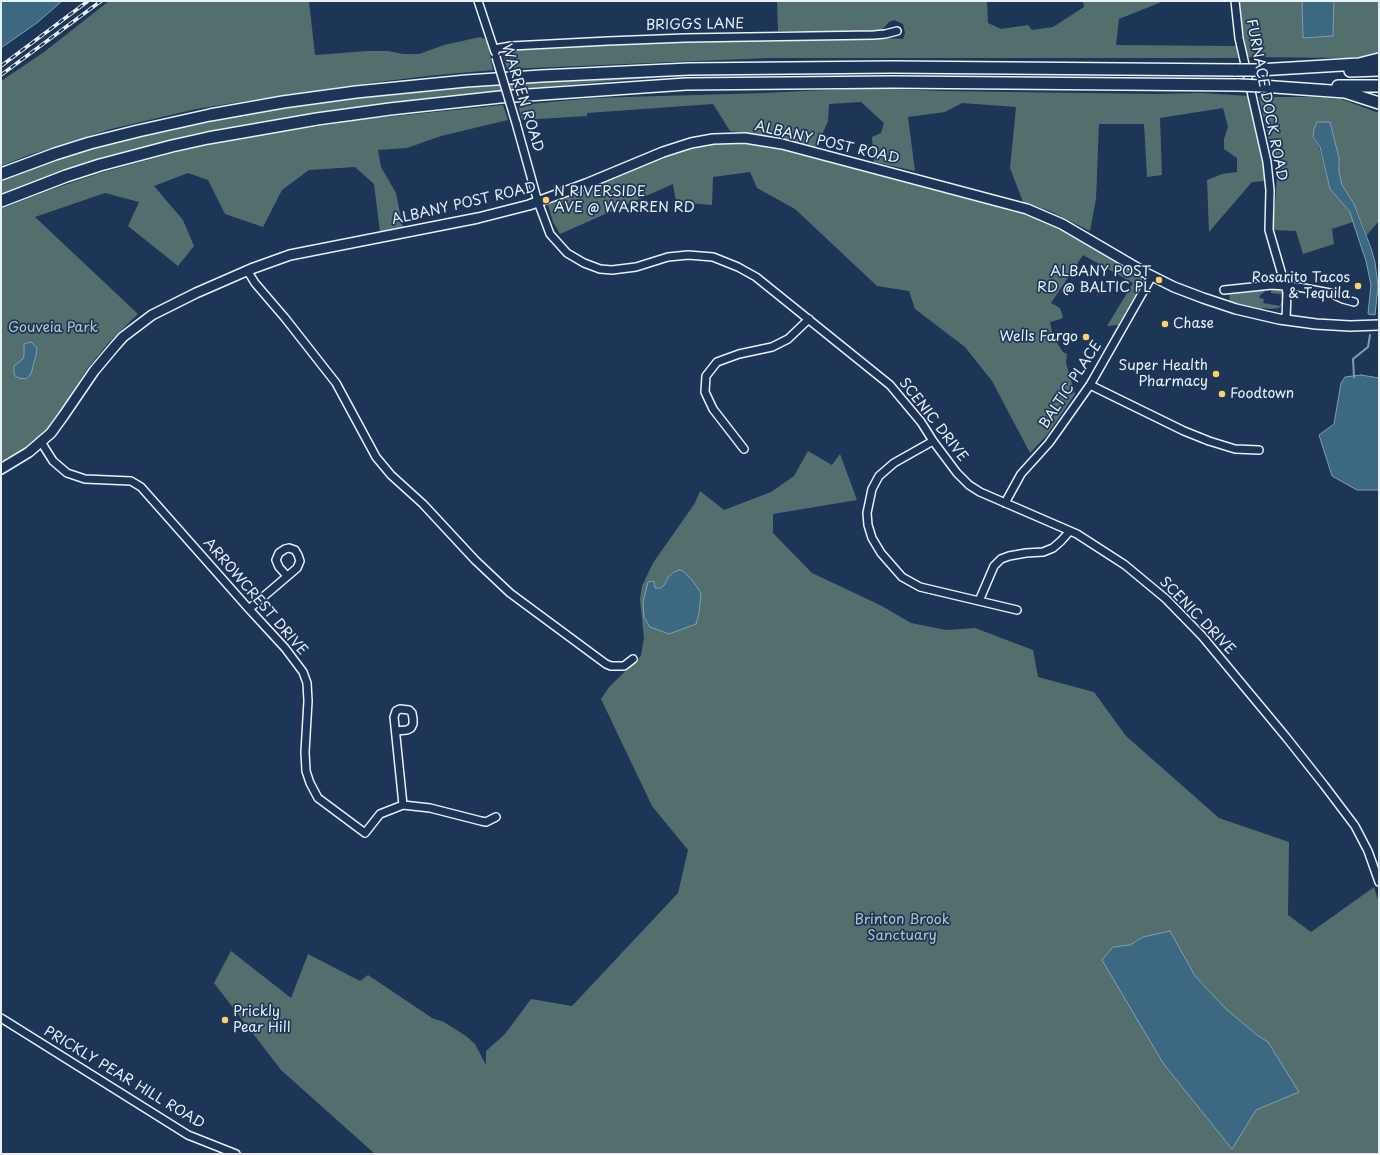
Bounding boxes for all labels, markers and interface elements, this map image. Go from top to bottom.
street label: BRIGGS LANE [646,16,744,34]
street label: FURNACE DOCK ROAD [1242,18,1290,182]
street label: WARREN ROAD [498,42,546,154]
street label: ALBANY POST ROAD [753,118,901,168]
street label: ALBANY POST ROAD [390,179,538,229]
place label: N RIVERSIDE AVE @ WARREN RD [554,184,695,216]
marker: N RIVERSIDE AVE @ WARREN RD [541,195,551,205]
place label: ALBANY POST RD @ BALTIC PL [1037,264,1151,296]
place label: Rosarito Tacos & Tequila [1252,270,1350,302]
marker: ALBANY POST RD @ BALTIC PL [1154,275,1164,285]
marker: Rosarito Tacos & Tequila [1353,281,1363,291]
place label: Chase [1173,316,1214,332]
marker: Chase [1160,319,1170,329]
park label: Gouveia Park [8,320,98,336]
place label: Wells Fargo [1000,329,1078,345]
marker: Wells Fargo [1081,332,1091,342]
street label: BALTIC PLACE [1036,338,1106,432]
place label: Super Health Pharmacy [1119,358,1208,390]
marker: Super Health Pharmacy [1211,369,1221,379]
street label: SCENIC DRIVE [895,375,971,465]
place label: Foodtown [1230,386,1294,402]
marker: Foodtown [1217,389,1227,399]
street label: ARROWCREST DRIVE [200,535,310,659]
street label: SCENIC DRIVE [1156,574,1238,658]
park label: Brinton Brook Sanctuary [854,912,950,944]
place label: Prickly Pear Hill [233,1004,290,1036]
marker: Prickly Pear Hill [220,1015,230,1025]
street label: PRICKLY PEAR HILL ROAD [41,1023,207,1133]

